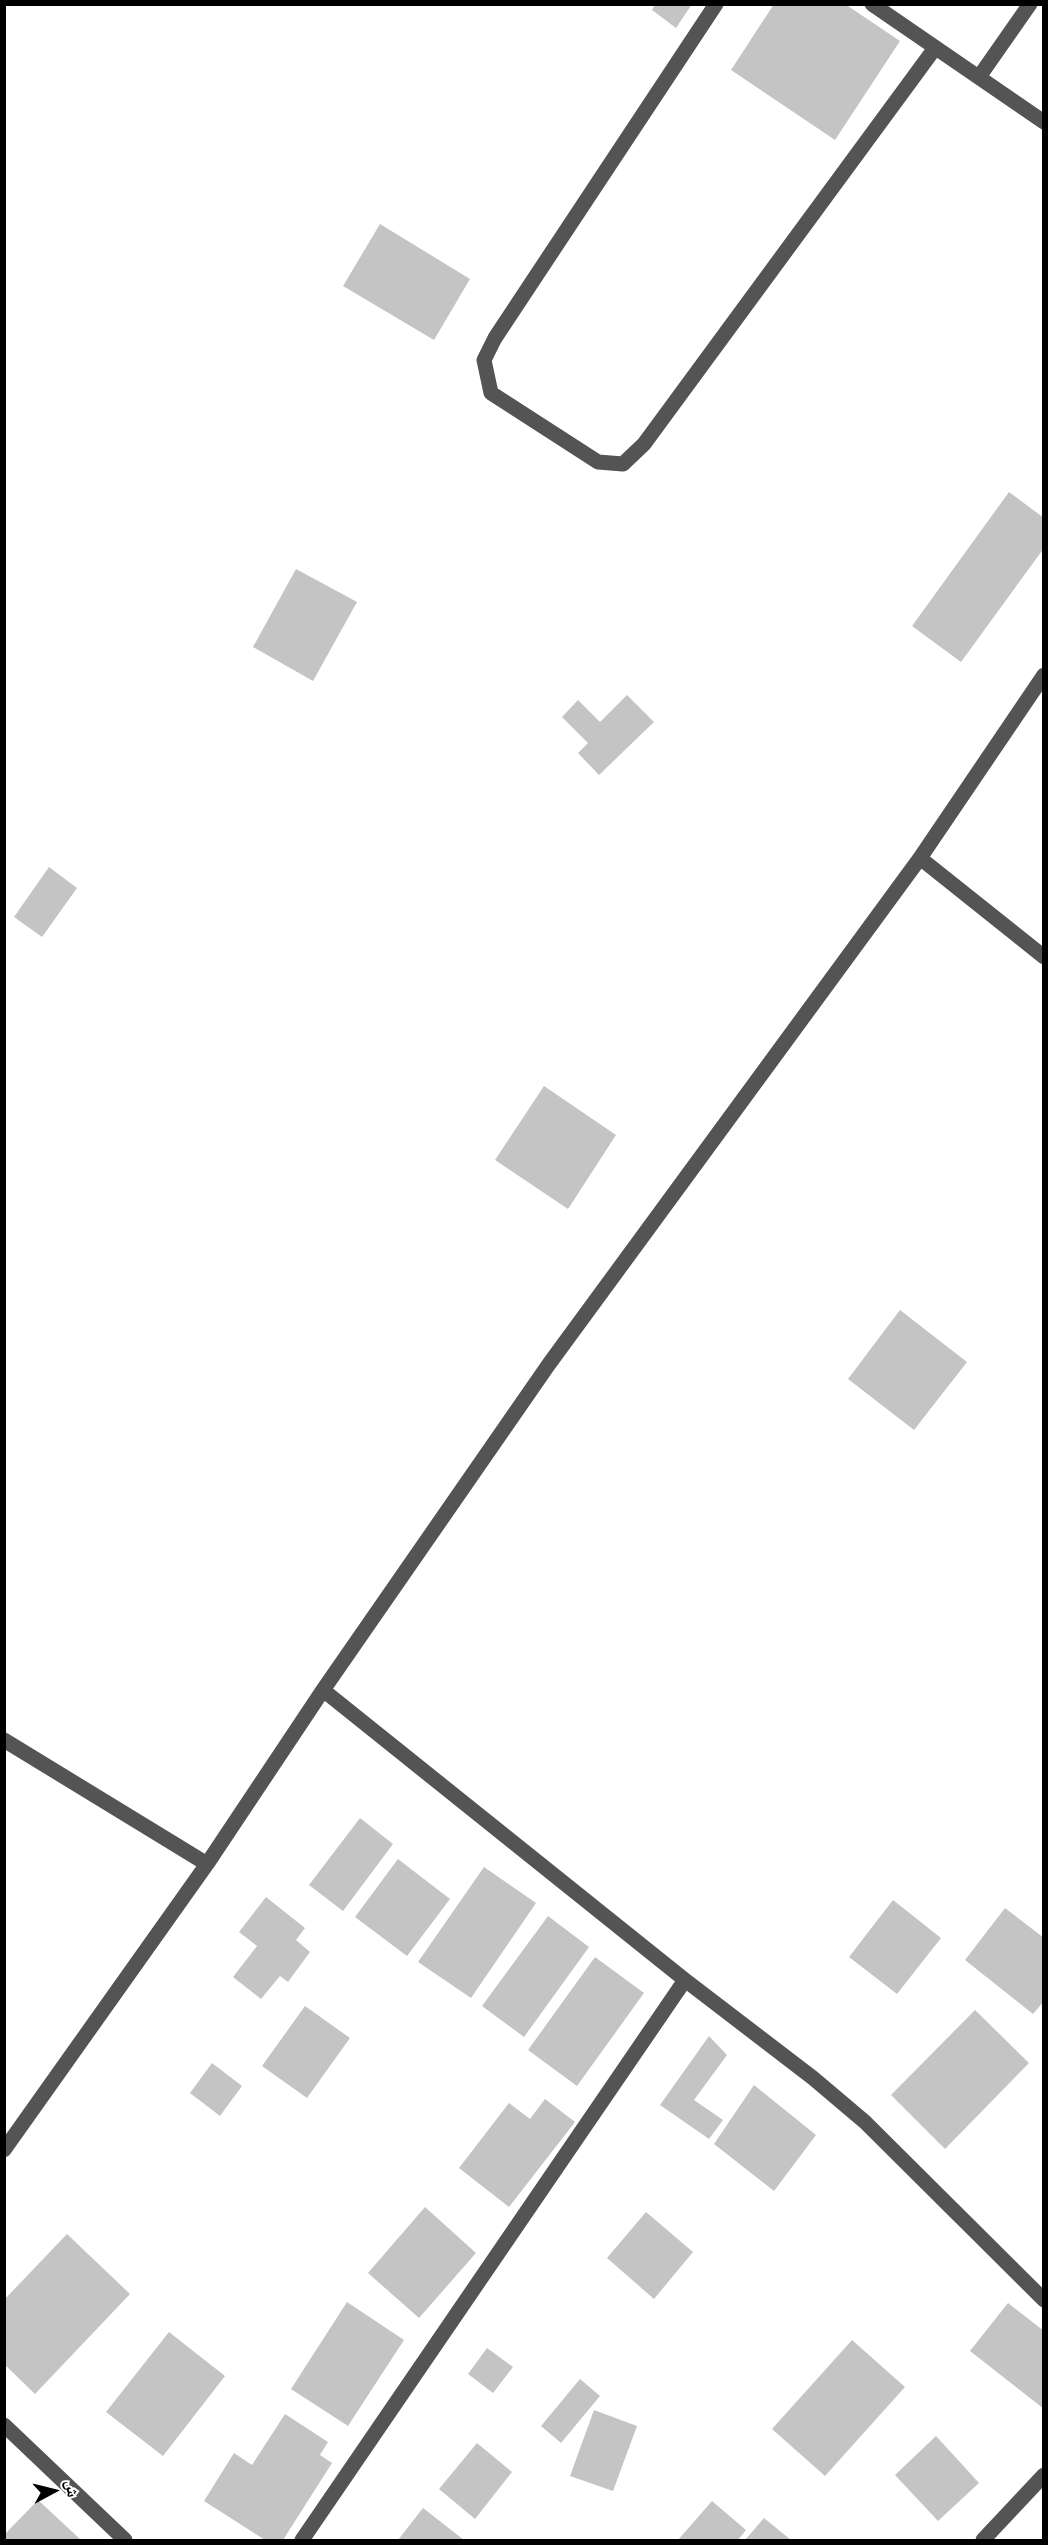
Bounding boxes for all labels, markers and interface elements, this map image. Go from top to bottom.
north arrow [24,2461,84,2521]
text: ش [63,2479,81,2498]

